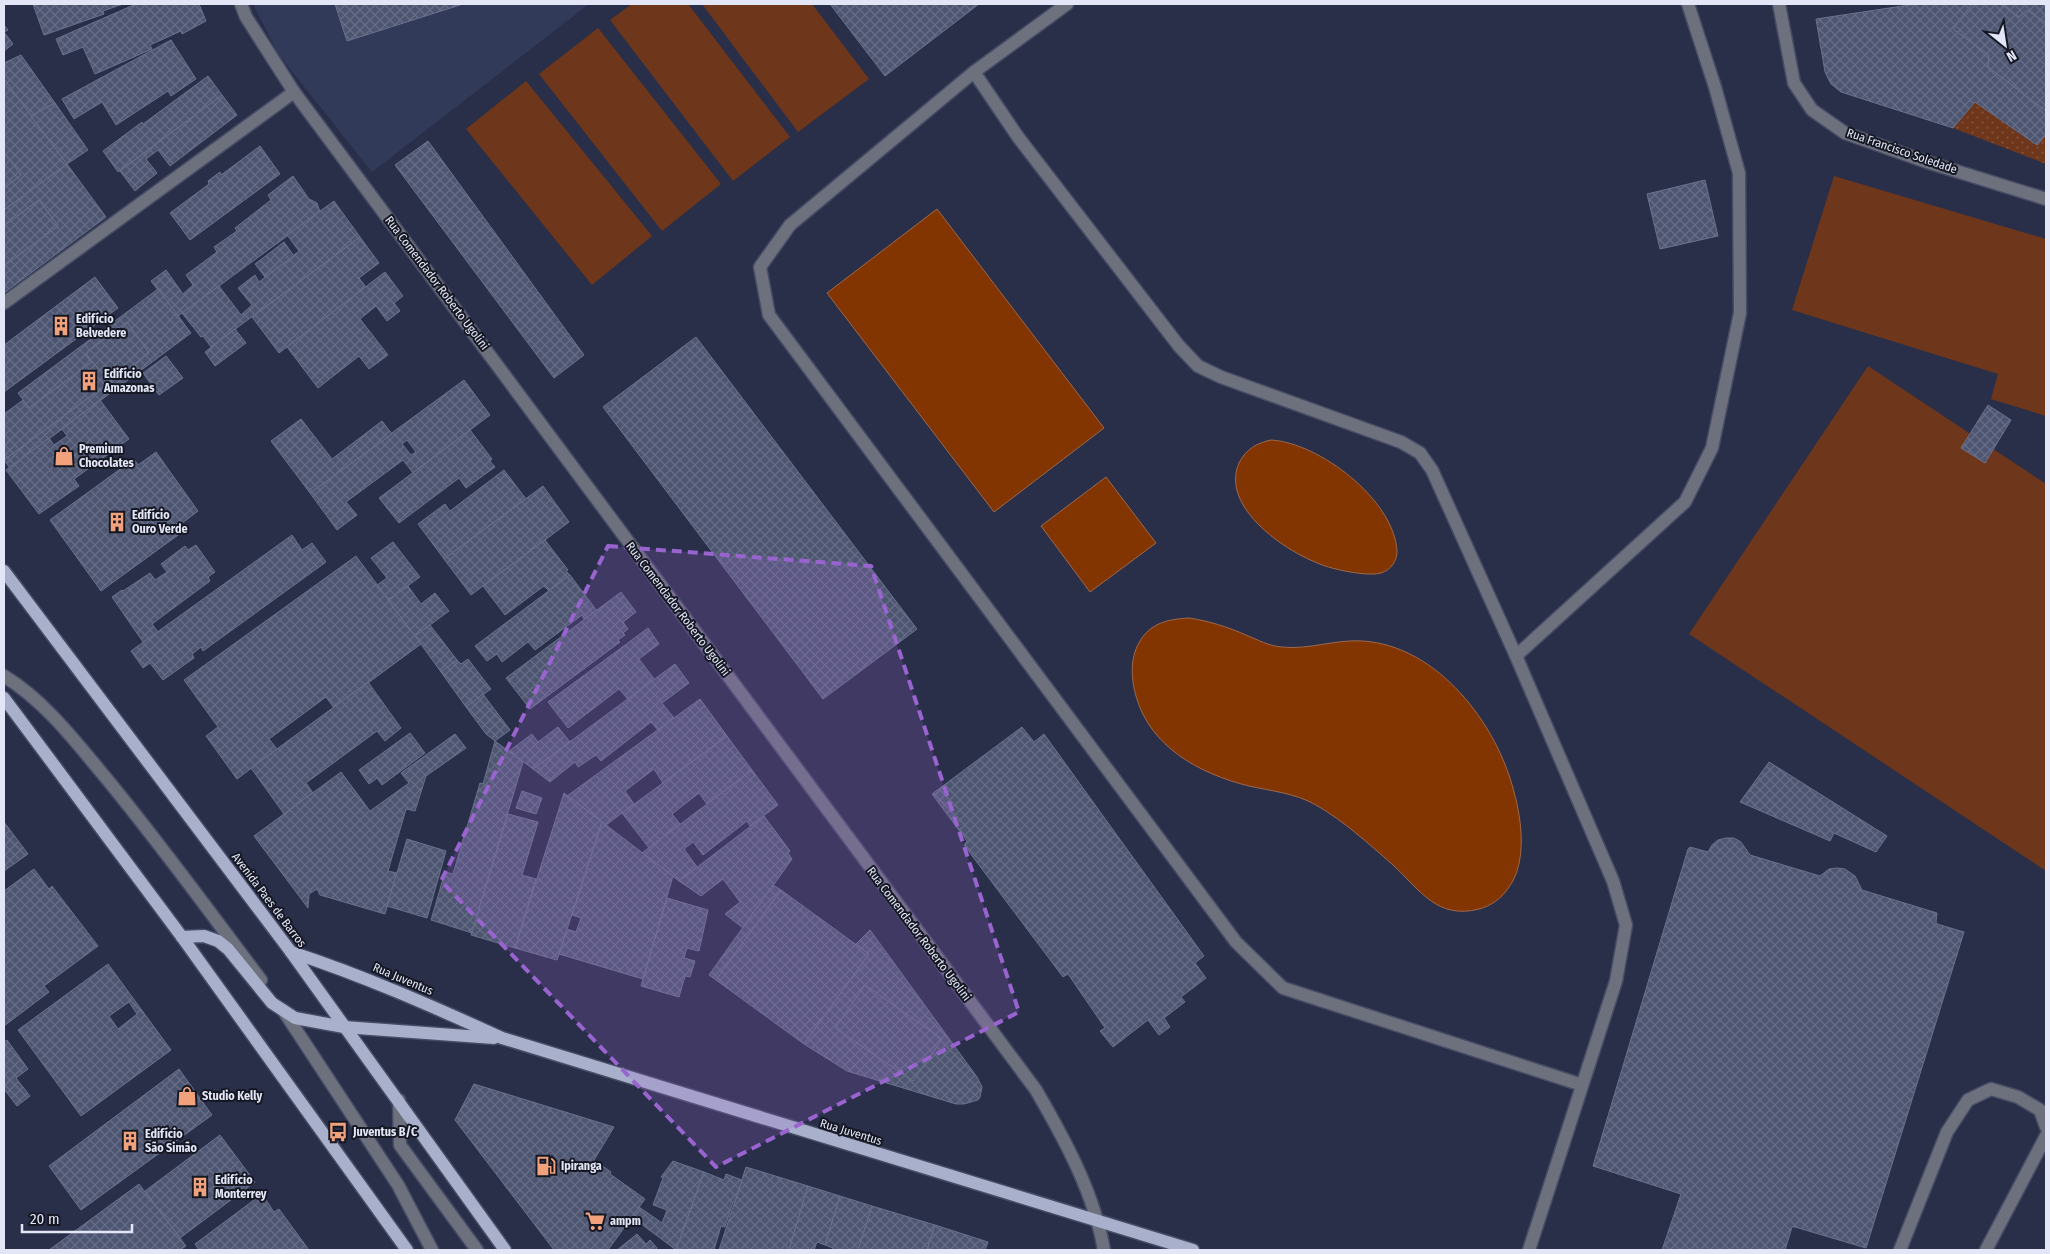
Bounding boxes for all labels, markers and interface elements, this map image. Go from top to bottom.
north arrow [1980,20,2030,70]
text: N [2003,46,2019,65]
street label: Rua Francisco Soledade [1845,126,1959,176]
street label: Rua Comendador Roberto Ugolini [382,213,492,353]
place label: Edifício Belvedere [76,312,126,340]
building icon: Edifício Belvedere [50,315,72,337]
place label: Edifício Amazonas [103,367,155,395]
building icon: Edifício Amazonas [78,370,100,392]
place label: Premium Chocolates [79,442,135,470]
shop icon: Premium Chocolates [53,445,75,467]
place label: Edifício Ouro Verde [132,508,188,536]
building icon: Edifício Ouro Verde [106,511,128,533]
street label: Rua Comendador Roberto Ugolini [623,539,733,679]
street label: Avenida Paes de Barros [229,850,309,950]
street label: Rua Comendador Roberto Ugolini [864,864,974,1004]
street label: Rua Juventus [371,960,435,998]
shop icon: Studio Kelly [176,1085,198,1107]
place label: Studio Kelly [202,1089,263,1103]
street label: Rua Juventus [818,1116,884,1148]
bus stop icon: Juventus B/C [327,1121,349,1143]
place label: Juventus B/C [352,1125,418,1139]
place label: Edifício São Simão [145,1127,198,1155]
building icon: Edifício São Simão [119,1130,141,1152]
fuel station icon: Ipiranga [535,1155,557,1177]
place label: Ipiranga [561,1159,602,1173]
place label: Edifício Monterrey [215,1173,267,1201]
building icon: Edifício Monterrey [189,1176,211,1198]
scale bar [22,1202,132,1234]
text: 20 m [30,1210,60,1228]
supermarket icon: ampm [584,1210,606,1232]
place label: ampm [610,1214,641,1228]

